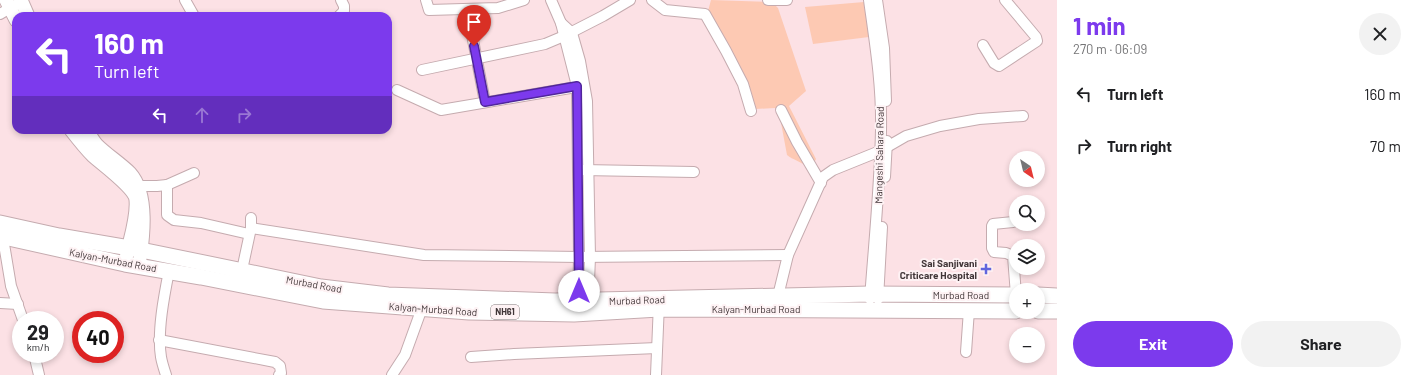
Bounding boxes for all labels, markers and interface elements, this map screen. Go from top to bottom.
pin [457,5,491,46]
icon: arrive [463,11,485,33]
text: 1 min [1073,11,1126,40]
button: close [1359,13,1401,55]
text: 160 m [94,26,164,60]
icon: left [28,28,80,80]
text: 270 m · 06:09 [1073,41,1147,57]
text: Turn left [94,60,160,82]
icon: left [1073,83,1095,105]
text: Turn left [1107,85,1163,103]
text: 160 m [1364,85,1401,103]
icon: left [149,104,171,126]
icon: ahead [191,104,213,126]
icon: right [233,104,255,126]
street label: Mangeshi Sahara Road [872,106,886,204]
icon: right [1073,135,1095,157]
text: Turn right [1107,137,1172,155]
text: 70 m [1370,137,1401,155]
north arrow [1009,151,1045,187]
map controls [1009,151,1045,363]
button: search [1009,195,1045,231]
button: layers [1009,239,1045,275]
street label: Kalyan-Murbad Road [68,246,158,274]
place label: Sai Sanjivani Criticare Hospital [900,257,977,281]
marker: Sai Sanjivani Criticare Hospital [980,263,992,275]
position arrow [558,270,600,312]
street label: Murbad Road [285,273,343,295]
button: + [1009,283,1045,319]
street label: Murbad Road [933,289,989,301]
street label: Murbad Road [609,293,665,307]
street label: Kalyan-Murbad Road [388,300,478,318]
street label: Kalyan-Murbad Road [712,303,800,315]
road number: NH61 [491,305,519,319]
speed limit sign: 40 [72,311,124,363]
text: 29 [27,320,49,344]
button: Exit [1073,321,1233,367]
button: Share [1241,321,1401,367]
button: − [1009,327,1045,363]
text: km/h [27,341,49,353]

